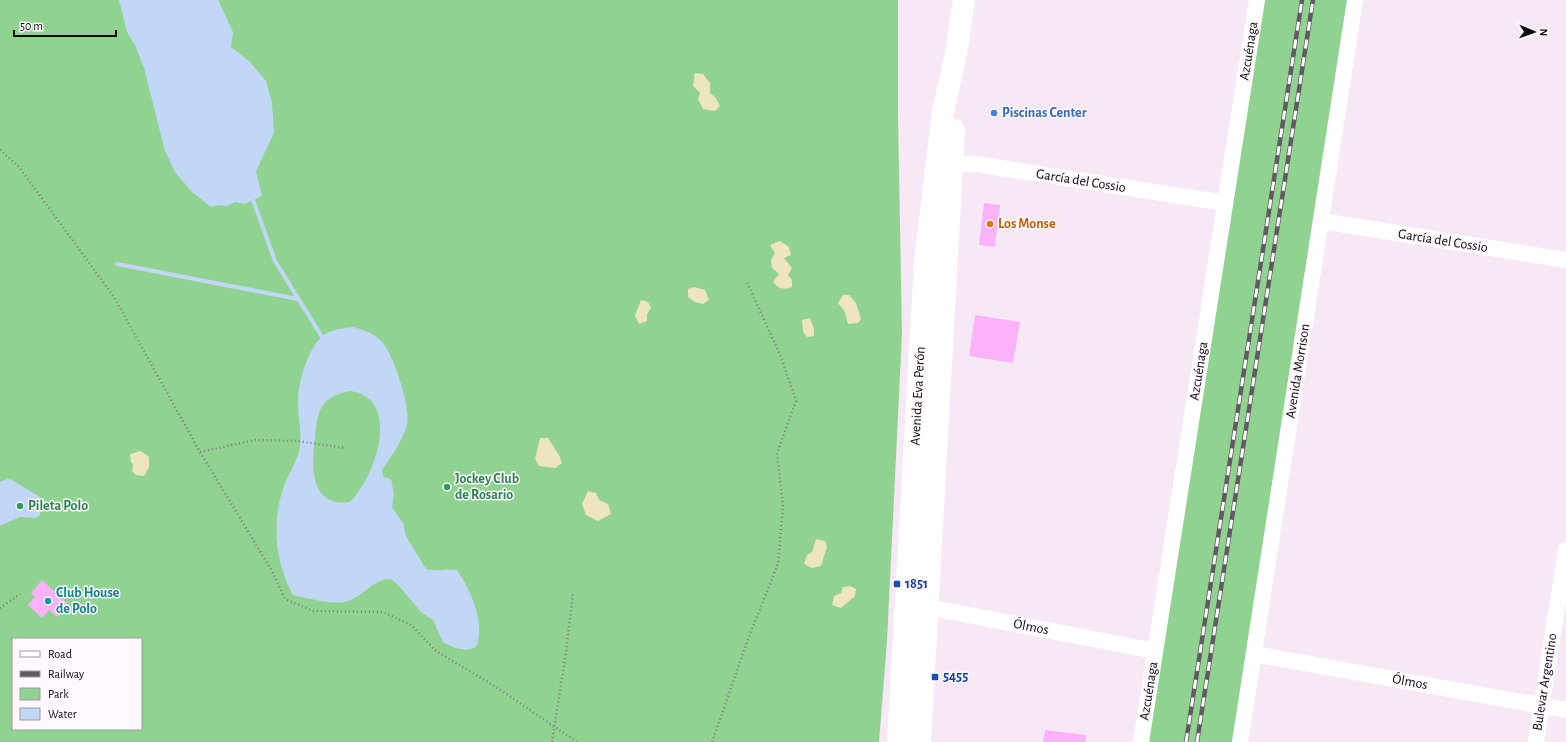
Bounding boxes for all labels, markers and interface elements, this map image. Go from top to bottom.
scale bar [14,12,116,38]
north arrow [1514,12,1554,52]
text: 50 m [20,20,43,32]
street label: Azcuénaga [1237,20,1261,81]
text: N [1538,28,1549,36]
place label: Piscinas Center [1002,106,1087,120]
marker: Piscinas Center [989,108,999,118]
street label: García del Cossio [1035,167,1127,195]
place label: Los Monse [998,217,1056,231]
marker: Los Monse [985,219,995,229]
street label: García del Cossio [1397,227,1489,255]
street label: Avenida Morrison [1284,323,1312,419]
street label: Azcuénaga [1187,340,1211,401]
street label: Avenida Eva Perón [908,346,928,446]
place label: Jockey Club de Rosario [455,472,519,502]
marker: Jockey Club de Rosario [442,482,452,492]
place label: Pileta Polo [28,499,88,513]
marker: Pileta Polo [15,501,25,511]
place label: 1851 [905,577,928,591]
marker: 1851 [892,579,902,589]
place label: Club House de Polo [56,586,120,616]
marker: Club House de Polo [43,596,53,606]
street label: Ólmos [1012,614,1050,637]
street label: Bulevar Argentino [1530,632,1560,732]
legend [12,638,142,730]
text: Road [48,648,72,660]
street label: Azcuénaga [1137,660,1161,721]
text: Railway [48,668,84,681]
street label: Ólmos [1391,669,1429,692]
place label: 5455 [943,670,968,684]
marker: 5455 [930,672,940,682]
text: Park [48,688,69,700]
text: Water [48,708,77,720]

